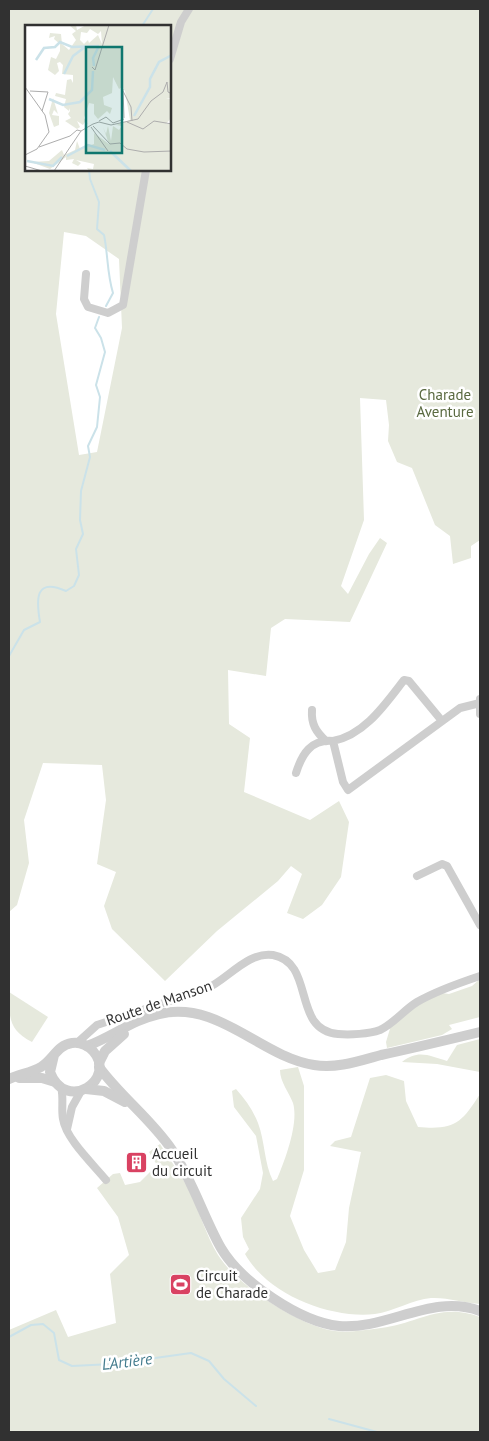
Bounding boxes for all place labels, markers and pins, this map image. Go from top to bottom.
place label: Accueil du circuit [152,1144,212,1180]
building icon: Accueil du circuit [124,1151,148,1175]
place label: Circuit de Charade [196,1266,268,1302]
sports icon: Circuit de Charade [168,1273,192,1297]

